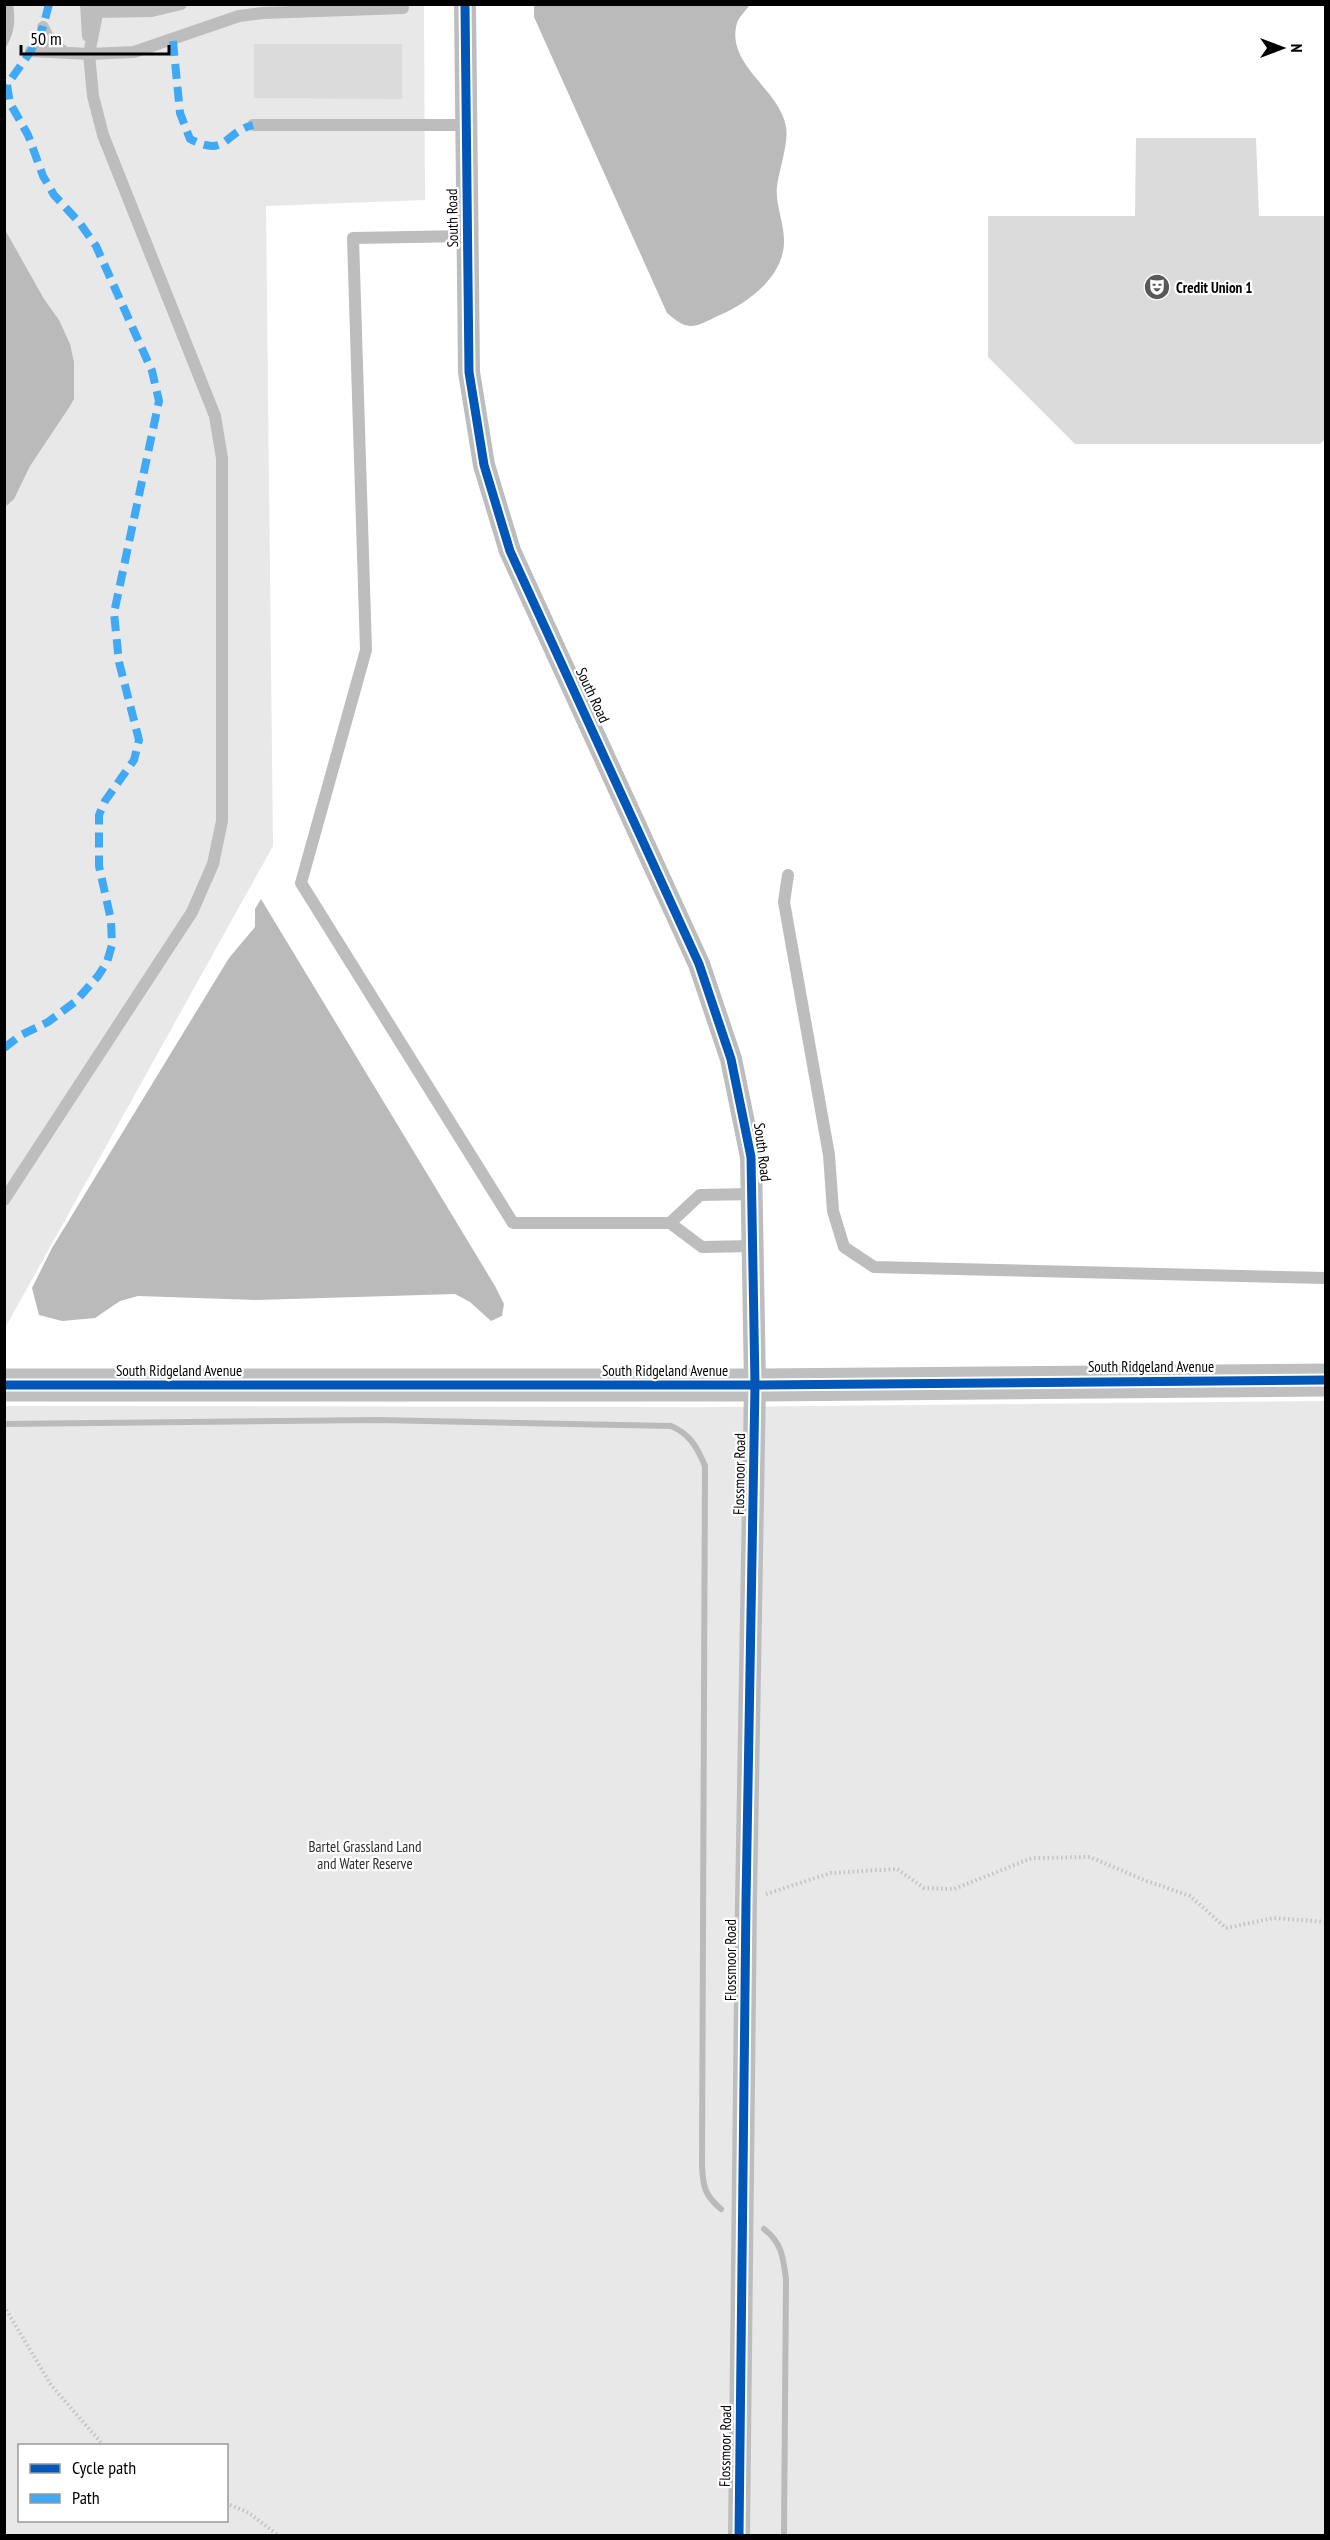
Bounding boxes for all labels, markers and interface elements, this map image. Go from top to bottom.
scale bar [21,18,170,56]
north arrow [1252,18,1312,78]
text: 50 m [30,27,62,50]
text: N [1287,44,1307,52]
street label: South Road [442,188,462,248]
theatre icon: Credit Union 1 [1142,272,1172,302]
place label: Credit Union 1 [1176,278,1253,297]
street label: South Road [572,664,614,726]
street label: South Road [750,1122,776,1182]
street label: South Ridgeland Avenue [1088,1357,1214,1376]
street label: South Ridgeland Avenue [116,1361,242,1380]
street label: South Ridgeland Avenue [602,1361,728,1380]
street label: Flossmoor Road [729,1433,749,1515]
park label: Bartel Grassland Land and Water Reserve [309,1837,421,1873]
street label: Flossmoor Road [721,1919,740,2001]
street label: Flossmoor Road [715,2405,735,2487]
legend [18,2444,228,2522]
text: Cycle path [72,2456,136,2479]
text: Path [72,2486,100,2509]

